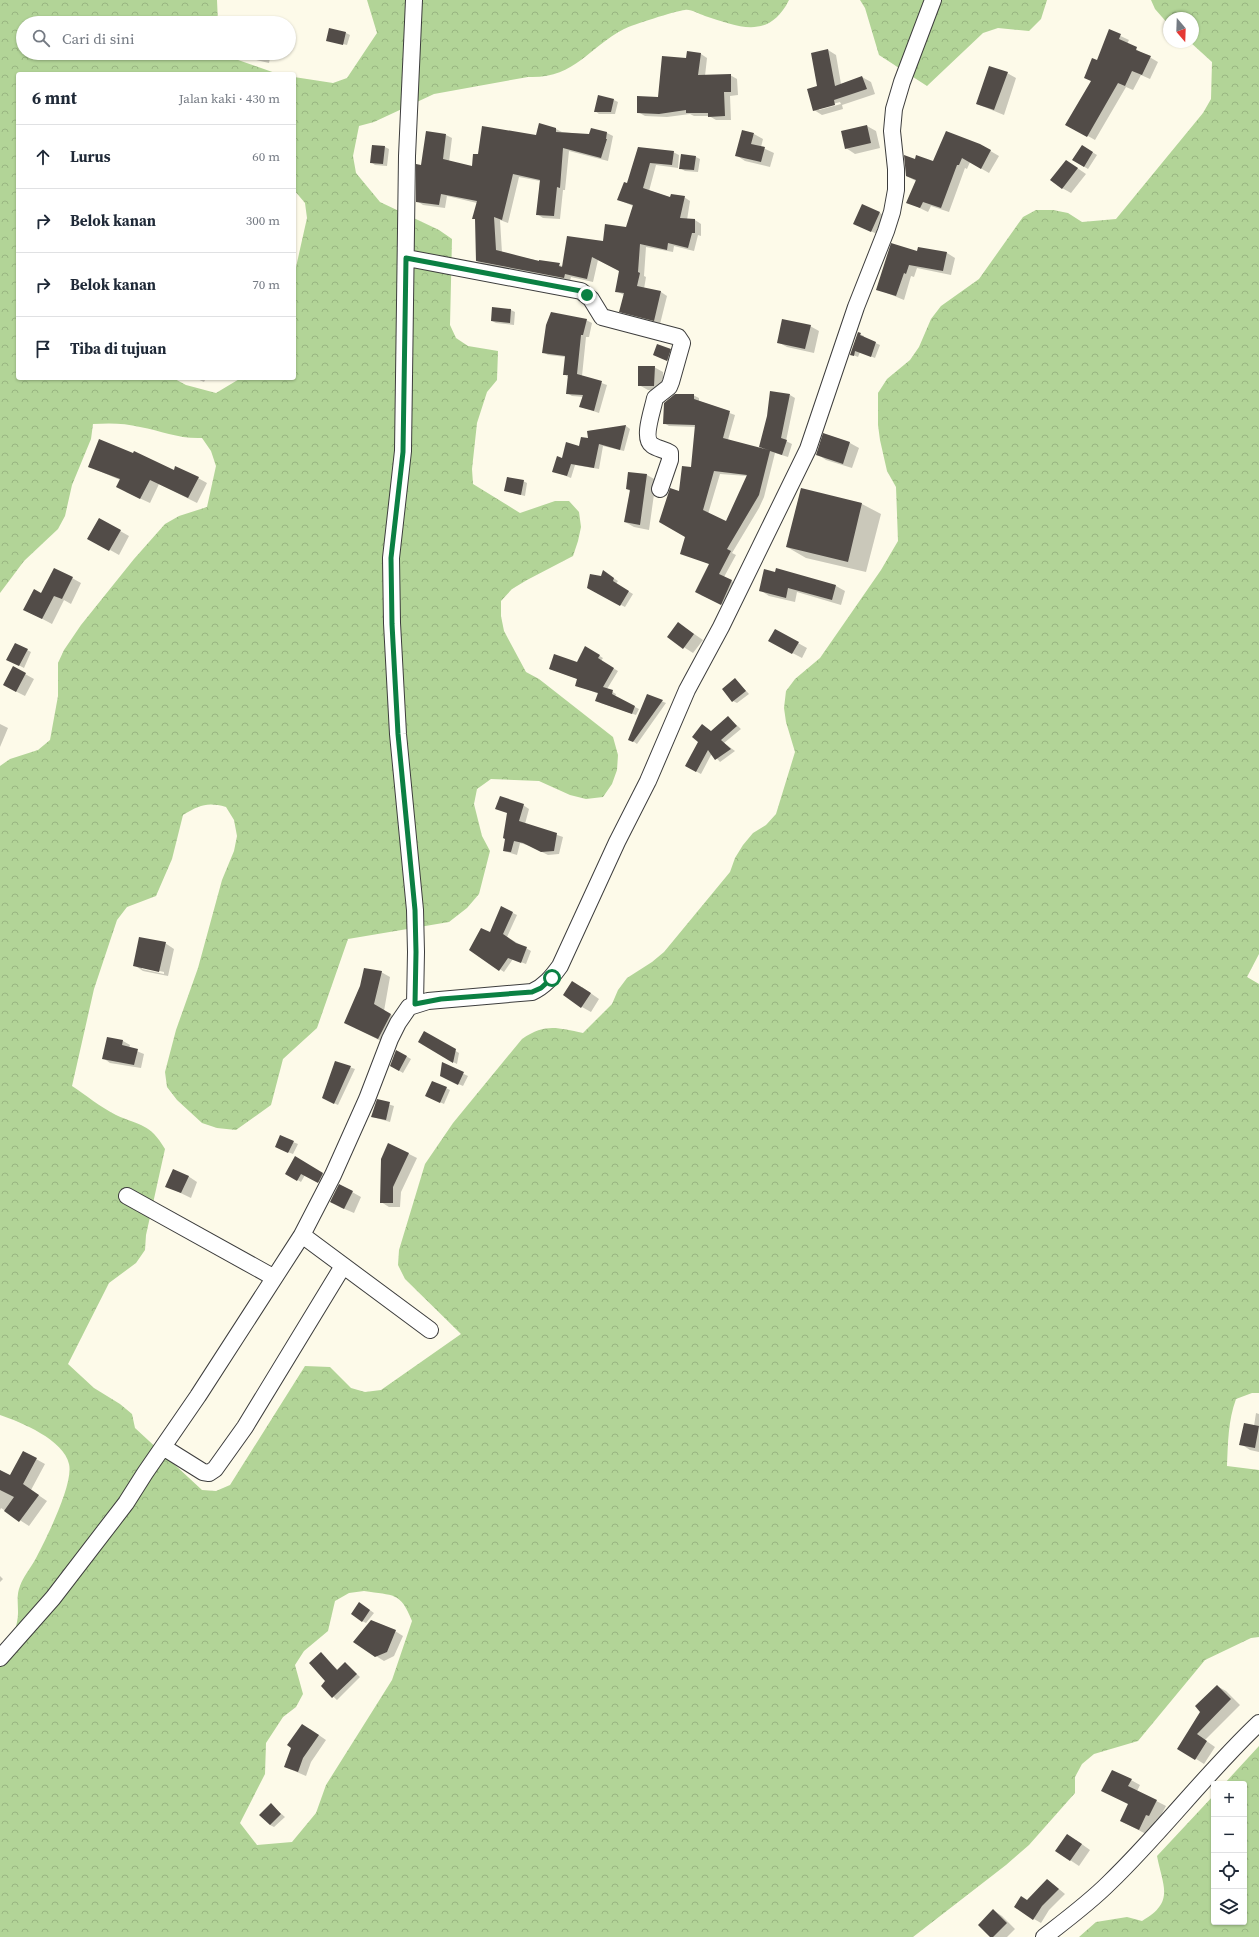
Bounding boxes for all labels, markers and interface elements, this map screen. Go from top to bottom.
north arrow [1163,12,1199,48]
search box [16,16,296,60]
icon: search [30,27,52,49]
text: Cari di sini [62,28,134,49]
text: 6 mnt [32,86,77,110]
text: Jalan kaki · 430 m [179,90,280,107]
icon: ahead [32,146,54,168]
text: Lurus [70,146,111,167]
text: 60 m [252,148,280,165]
icon: right [32,210,54,232]
text: Belok kanan [70,210,156,231]
text: 300 m [246,212,280,229]
icon: right [32,274,54,296]
text: Belok kanan [70,274,156,295]
text: 70 m [252,276,280,293]
route end [578,286,596,304]
icon: arrive [32,338,54,360]
text: Tiba di tujuan [70,338,166,359]
route start [543,969,561,987]
map controls [1211,1781,1247,1925]
button: + [1211,1781,1247,1817]
button: − [1211,1817,1247,1853]
button: locate [1211,1853,1247,1889]
button: layers [1211,1889,1247,1925]

